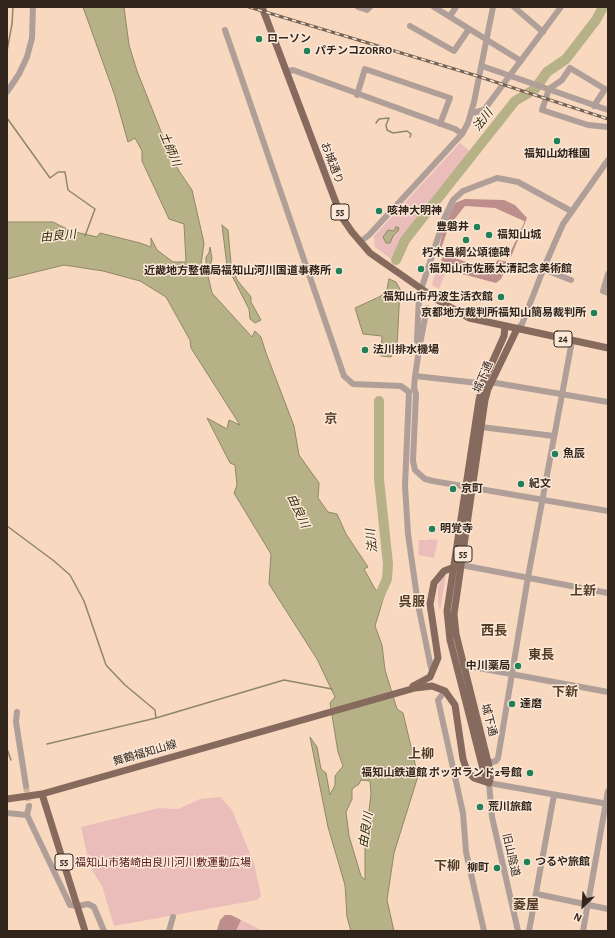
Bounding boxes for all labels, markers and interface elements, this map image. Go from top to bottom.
place label: ローソン [267,32,311,46]
marker: ローソン [254,34,264,44]
place label: パチンコZORRO [315,44,392,58]
marker: パチンコZORRO [302,46,312,56]
water label: 法川 [470,106,496,134]
water label: 土師川 [156,130,184,168]
marker: 福知山幼稚園 [552,136,562,146]
street label: お城通り [318,140,346,186]
place label: 福知山幼稚園 [524,147,590,161]
road number: 55 [331,204,349,220]
place label: 咳神大明神 [387,204,442,218]
marker: 咳神大明神 [374,206,384,216]
place label: 豊磐井 [436,220,469,234]
marker: 豊磐井 [472,222,482,232]
water label: 由良川 [39,227,77,245]
place label: 福知山城 [497,228,541,242]
marker: 福知山城 [484,230,494,240]
marker: 朽木昌綱公頌德碑 [461,235,471,245]
place label: 朽木昌綱公頌德碑 [422,246,510,260]
place label: 福知山市佐藤太清記念美術館 [429,262,572,276]
place label: 近畿地方整備局福知山河川国道事務所 [144,264,331,278]
marker: 福知山市佐藤太清記念美術館 [416,264,426,274]
marker: 近畿地方整備局福知山河川国道事務所 [334,266,344,276]
place label: 福知山市丹波生活衣館 [383,290,493,304]
marker: 福知山市丹波生活衣館 [496,292,506,302]
place label: 京都地方裁判所福知山簡易裁判所 [421,306,586,320]
marker: 京都地方裁判所福知山簡易裁判所 [589,308,599,318]
road number: 24 [554,331,572,347]
place label: 法川排水機場 [373,343,439,357]
marker: 法川排水機場 [360,345,370,355]
street label: 城下通 [470,359,496,395]
district label: 京 [325,411,337,427]
place label: 魚辰 [563,447,585,461]
marker: 魚辰 [550,449,560,459]
place label: 紀文 [529,477,551,491]
marker: 紀文 [516,479,526,489]
place label: 京町 [461,482,483,496]
marker: 京町 [448,484,458,494]
water label: 由良川 [284,492,312,530]
place label: 明覚寺 [440,522,473,536]
marker: 明覚寺 [427,524,437,534]
water label: 法川 [364,528,380,554]
road number: 55 [454,546,472,562]
district label: 上新 [570,583,596,599]
district label: 呉服 [399,594,425,610]
district label: 西長 [481,623,507,639]
district label: 東長 [528,647,554,663]
place label: 中川薬局 [466,659,510,673]
marker: 中川薬局 [513,661,523,671]
district label: 下新 [552,684,578,700]
place label: 達磨 [520,697,542,711]
marker: 達磨 [507,699,517,709]
street label: 城下通 [479,702,499,738]
street label: 舞鶴福知山線 [111,738,179,768]
district label: 上柳 [408,746,434,762]
place label: 福知山鉄道館 ポッポランド2号館 [361,766,522,780]
marker: 福知山鉄道館 ポッポランド2号館 [525,768,535,778]
place label: 荒川旅館 [488,800,532,814]
marker: 荒川旅館 [475,802,485,812]
water label: 由良川 [356,811,376,849]
street label: 旧山陰道 [500,832,522,878]
road number: 55 [55,854,73,870]
place label: つるや旅館 [535,855,590,869]
park label: 福知山市猪崎由良川河川敷運動広場 [75,856,251,870]
marker: つるや旅館 [522,857,532,867]
district label: 下柳 [434,858,460,874]
place label: 柳町 [467,861,489,875]
marker: 柳町 [492,863,502,873]
north arrow [563,886,603,926]
district label: 菱屋 [513,897,539,913]
text: N [572,911,584,924]

